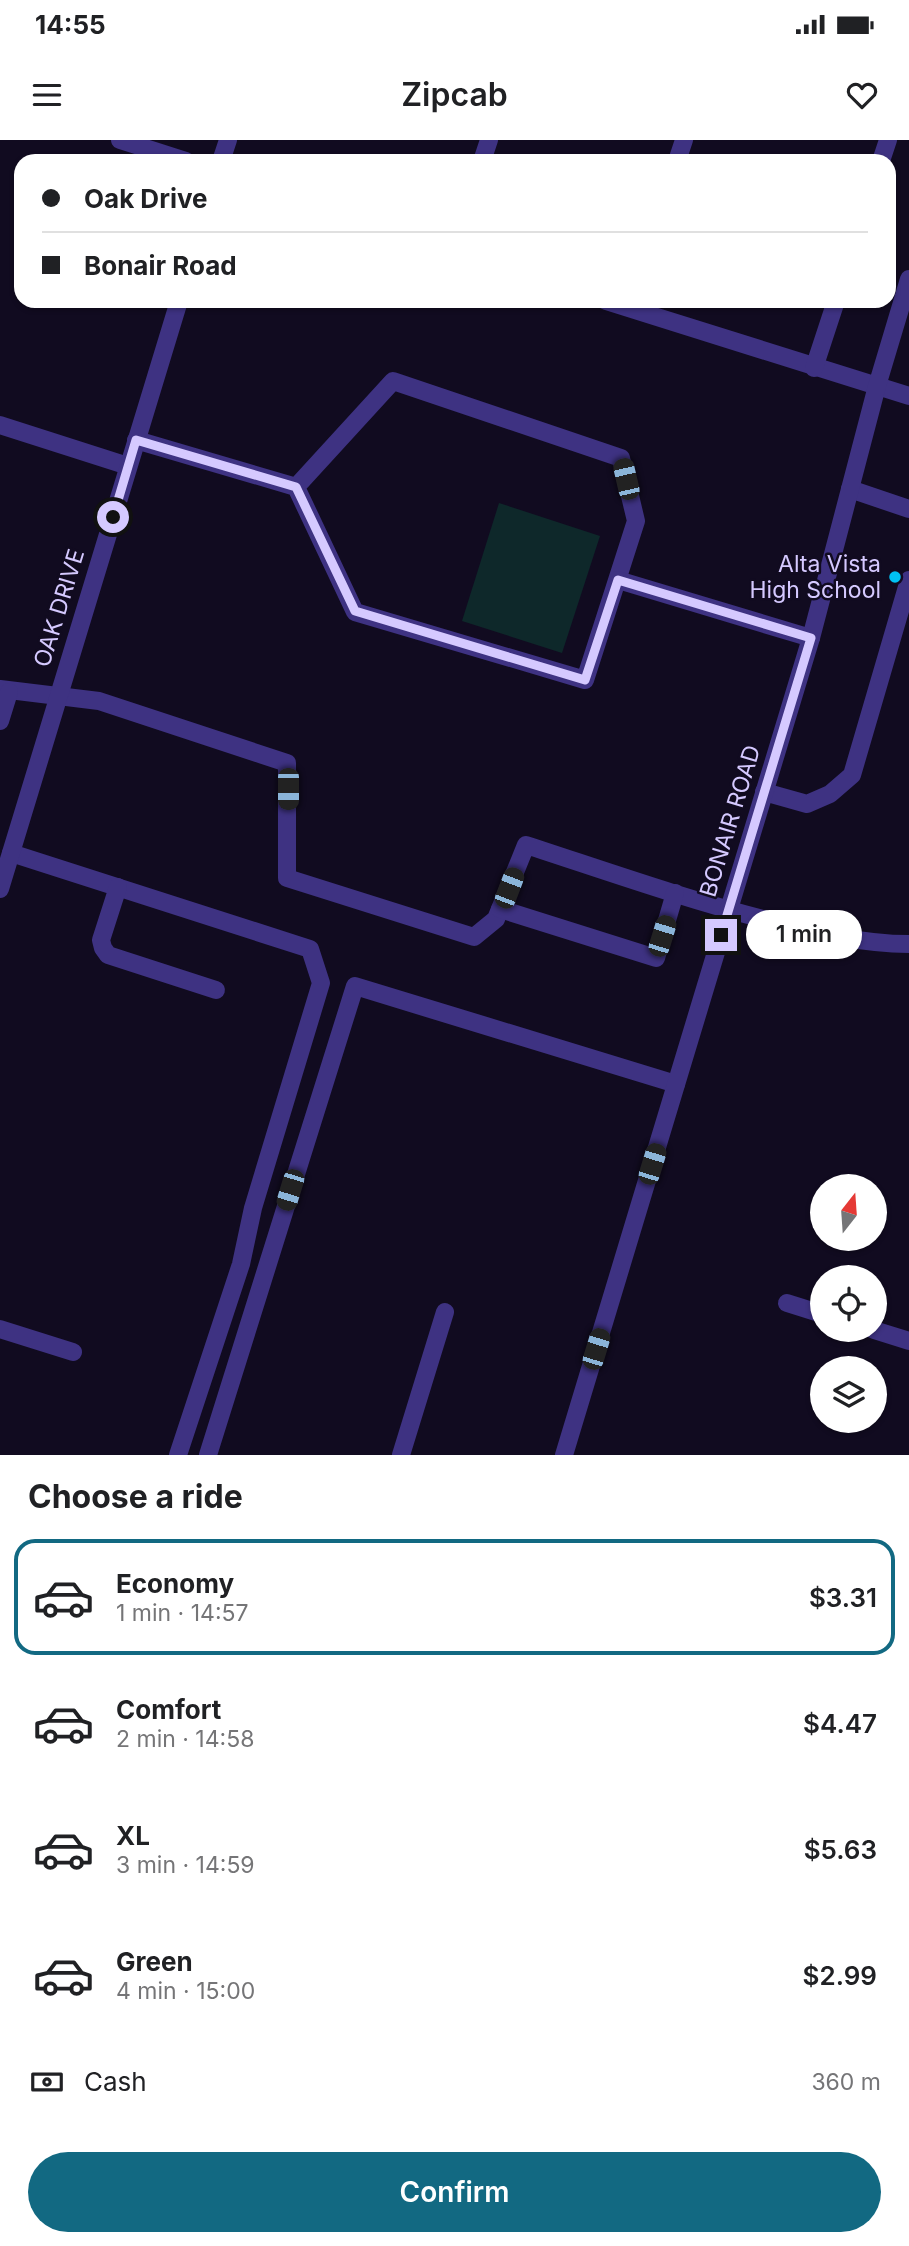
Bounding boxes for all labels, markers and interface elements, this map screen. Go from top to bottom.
text: 14:55 [35,9,106,40]
text: Zipcab [401,75,508,114]
icon: menu [28,76,66,114]
icon: heart [843,76,881,114]
text: Oak Drive [84,183,208,214]
text: Bonair Road [84,250,237,281]
car [612,456,641,502]
route start [97,501,129,533]
street label: OAK DRIVE [28,546,90,670]
place label: Alta Vista High School [750,550,881,604]
marker: Alta Vista High School [887,569,903,585]
street label: BONAIR ROAD [694,742,766,900]
car [278,768,299,810]
car [492,865,527,911]
callout: 1 min [746,910,861,960]
car [646,913,679,959]
route end [705,919,737,951]
text: 1 min [776,920,832,948]
car [636,1141,669,1187]
car [274,1167,307,1213]
north arrow [810,1174,887,1251]
map controls [810,1174,887,1433]
button: locate [810,1265,887,1342]
car [580,1326,613,1372]
button: layers [810,1356,887,1433]
text: Choose a ride [28,1477,243,1516]
icon: car [32,1566,95,1629]
text: Economy [116,1568,234,1599]
text: $3.31 [809,1582,877,1613]
text: 1 min · 14:57 [116,1599,249,1627]
icon: car [32,1692,95,1755]
text: Comfort [116,1694,221,1725]
text: $4.47 [803,1708,877,1739]
text: 2 min · 14:58 [116,1725,254,1753]
icon: car [32,1818,95,1881]
text: XL [116,1820,150,1851]
text: $5.63 [804,1834,877,1865]
text: 3 min · 14:59 [116,1851,255,1879]
icon: car [32,1944,95,2007]
text: Green [116,1946,193,1977]
text: $2.99 [803,1960,877,1991]
text: 4 min · 15:00 [116,1977,255,2005]
icon: cash [28,2063,66,2101]
text: Cash [84,2066,147,2097]
text: 360 m [811,2068,881,2096]
button: Confirm [28,2152,881,2232]

